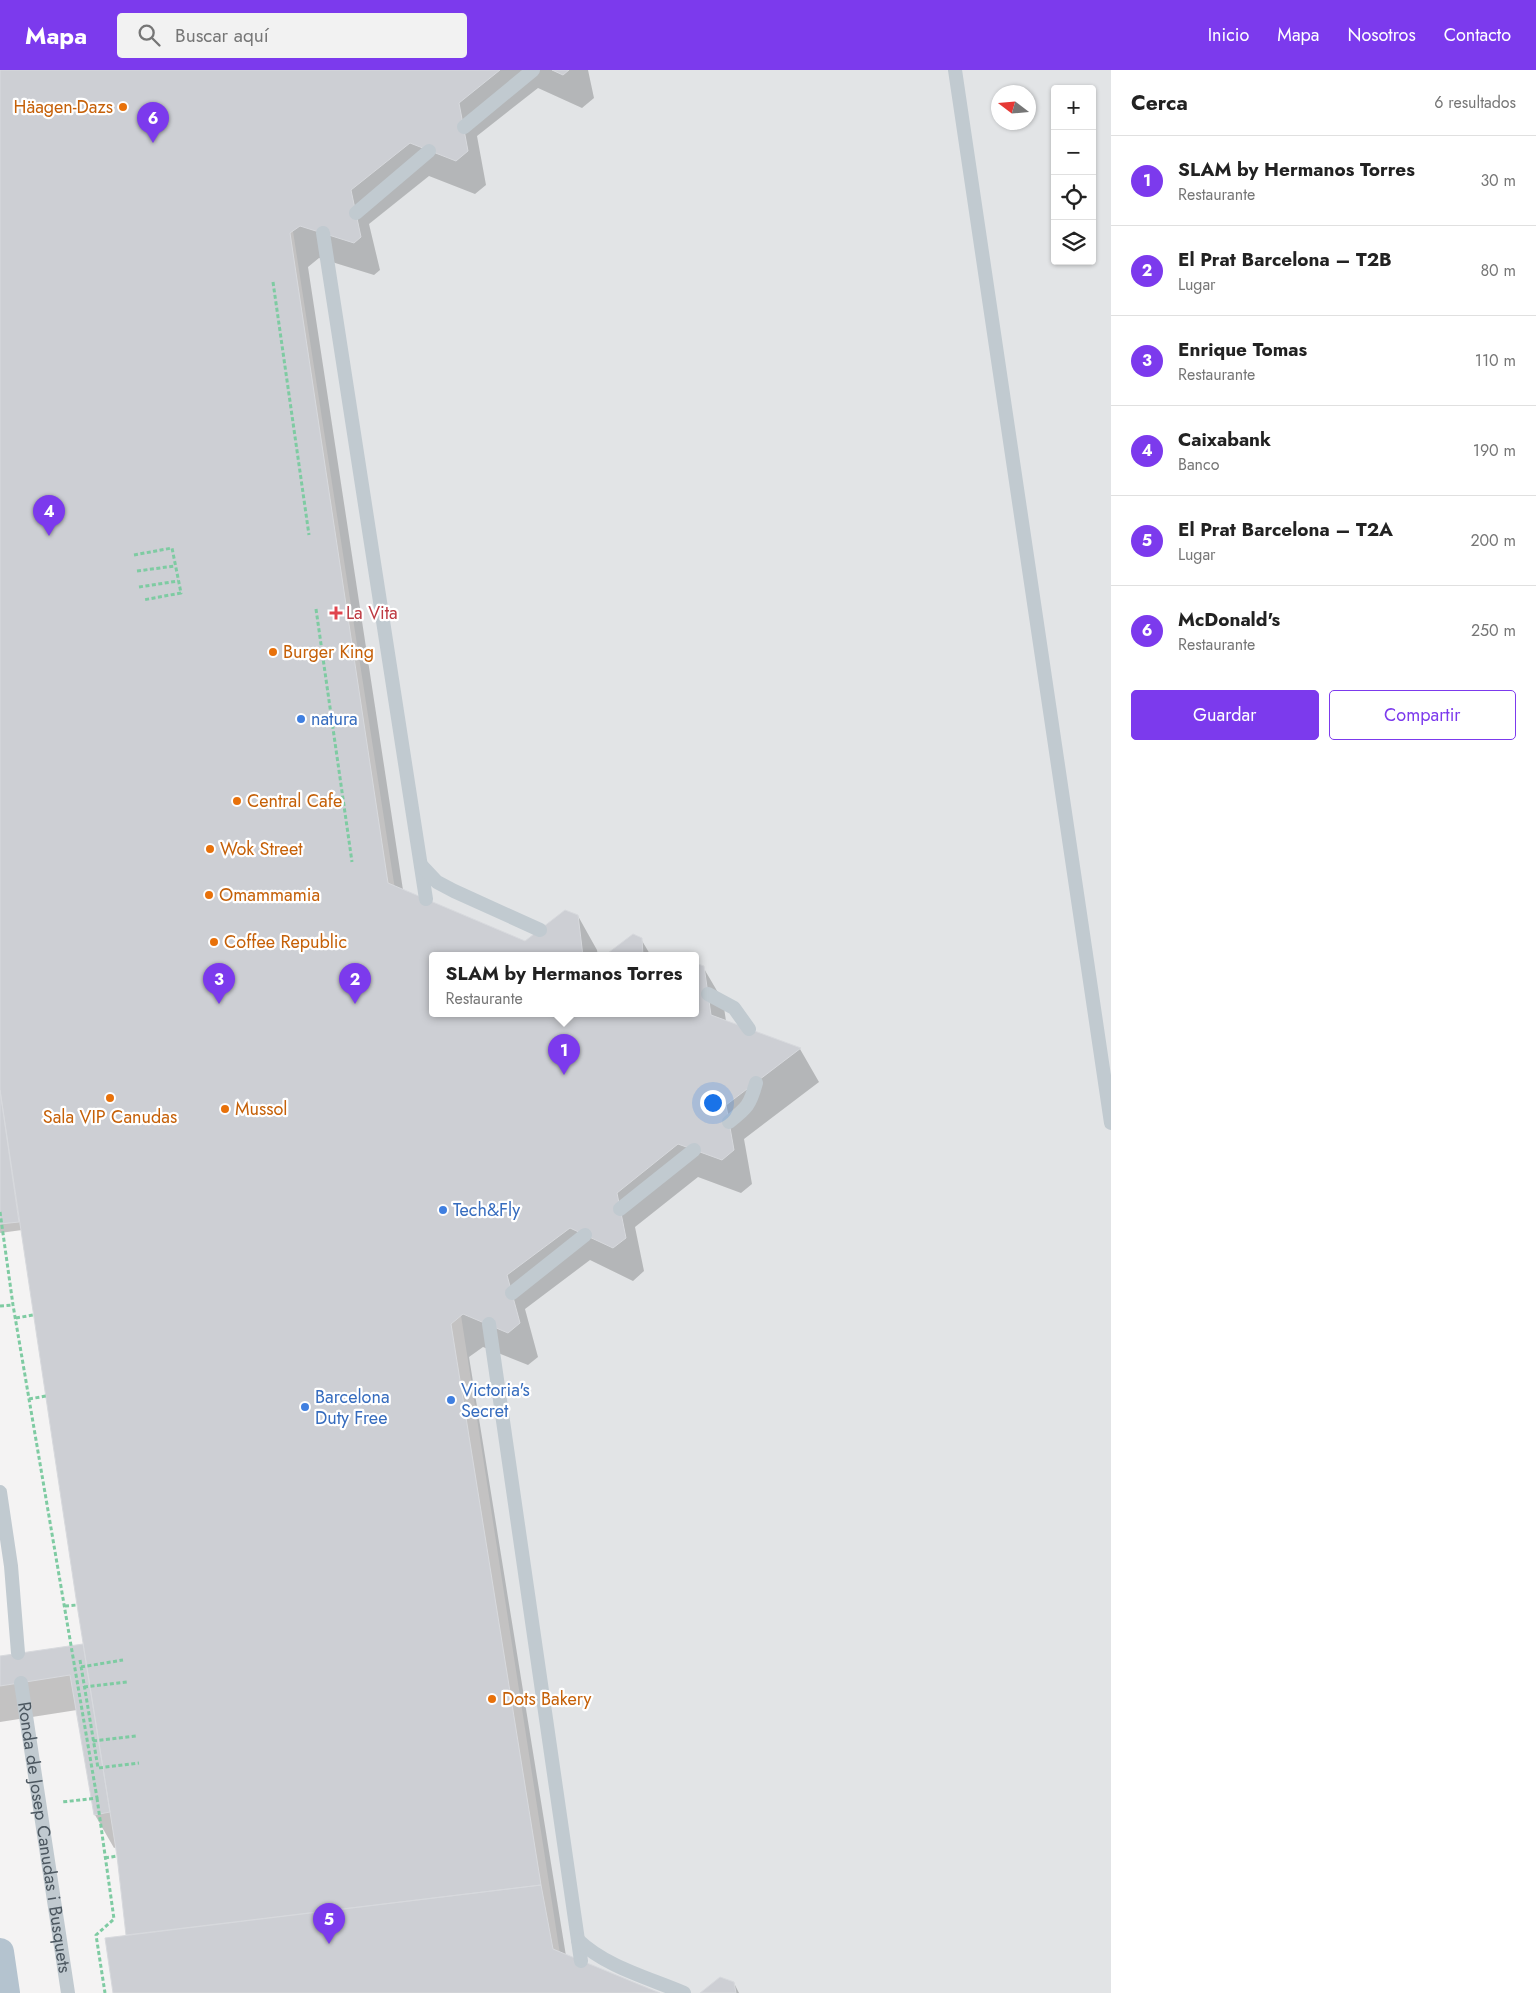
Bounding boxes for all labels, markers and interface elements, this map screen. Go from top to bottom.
search box [117,13,467,58]
text: Mapa [25,18,87,53]
icon: search [135,21,163,49]
text: Buscar aquí [175,22,269,49]
text: Inicio [1208,22,1249,48]
text: Mapa [1277,22,1319,48]
text: Nosotros [1347,22,1416,48]
text: Contacto [1444,22,1511,48]
north arrow [991,85,1036,130]
map controls [1051,85,1096,265]
button: + [1051,85,1096,130]
text: Cerca [1131,88,1188,118]
text: 6 resultados [1434,91,1516,114]
place label: Häagen-Dazs [14,94,113,120]
marker: Häagen-Dazs [117,101,129,113]
pin: 6 [137,102,169,143]
button: − [1051,130,1096,175]
text: SLAM by Hermanos Torres [1178,156,1415,183]
text: 1 [1143,169,1151,192]
text: 30 m [1480,169,1516,192]
button: locate [1051,175,1096,220]
text: Restaurante [1178,183,1255,206]
button: layers [1051,220,1096,265]
text: El Prat Barcelona – T2B [1178,246,1392,273]
text: 2 [1142,259,1152,282]
text: 80 m [1480,259,1516,282]
text: Lugar [1178,273,1216,296]
text: Enrique Tomas [1178,336,1307,363]
text: 3 [1142,349,1152,372]
text: 110 m [1475,349,1516,372]
text: Restaurante [1178,363,1255,386]
text: Caixabank [1178,426,1271,453]
text: 4 [1141,439,1153,462]
text: 190 m [1473,439,1516,462]
text: Banco [1178,453,1219,476]
pin: 4 [33,495,65,536]
text: El Prat Barcelona – T2A [1178,516,1393,543]
text: 5 [1142,529,1152,552]
text: 200 m [1470,529,1516,552]
text: Lugar [1178,543,1216,566]
place label: La Vita [346,600,398,626]
text: McDonald's [1178,606,1280,633]
marker: La Vita [330,607,342,619]
text: 6 [1142,619,1152,642]
text: 250 m [1471,619,1516,642]
text: Restaurante [1178,633,1255,656]
place label: Burger King [283,639,374,665]
marker: Burger King [267,646,279,658]
button: Guardar [1131,690,1319,740]
button: Compartir [1329,690,1516,740]
place label: natura [311,706,358,732]
marker: natura [295,713,307,725]
place label: Central Cafe [247,788,342,814]
marker: Central Cafe [231,795,243,807]
place label: Wok Street [220,836,303,862]
marker: Wok Street [204,843,216,855]
place label: Omammamia [219,882,320,908]
marker: Omammamia [203,889,215,901]
place label: Coffee Republic [224,929,347,955]
marker: Coffee Republic [208,936,220,948]
popup [429,952,699,1017]
text: SLAM by Hermanos Torres [446,960,682,987]
pin: 3 [203,963,235,1004]
pin: 2 [339,963,371,1004]
text: Restaurante [446,987,523,1010]
pin: 1 [548,1034,580,1075]
your location [700,1090,726,1116]
marker: Sala VIP Canudas [104,1092,116,1104]
place label: Mussol [235,1096,288,1122]
marker: Mussol [219,1103,231,1115]
place label: Sala VIP Canudas [43,1104,177,1130]
place label: Tech&Fly [453,1197,520,1223]
marker: Tech&Fly [437,1204,449,1216]
place label: Victoria's Secret [461,1377,530,1424]
place label: Barcelona Duty Free [315,1384,390,1431]
marker: Victoria's Secret [445,1394,457,1406]
marker: Barcelona Duty Free [299,1401,311,1413]
place label: Dots Bakery [502,1686,591,1712]
marker: Dots Bakery [486,1693,498,1705]
street label: Ronda de Josep Canudas i Busquets [11,1700,78,1975]
pin: 5 [313,1903,345,1944]

